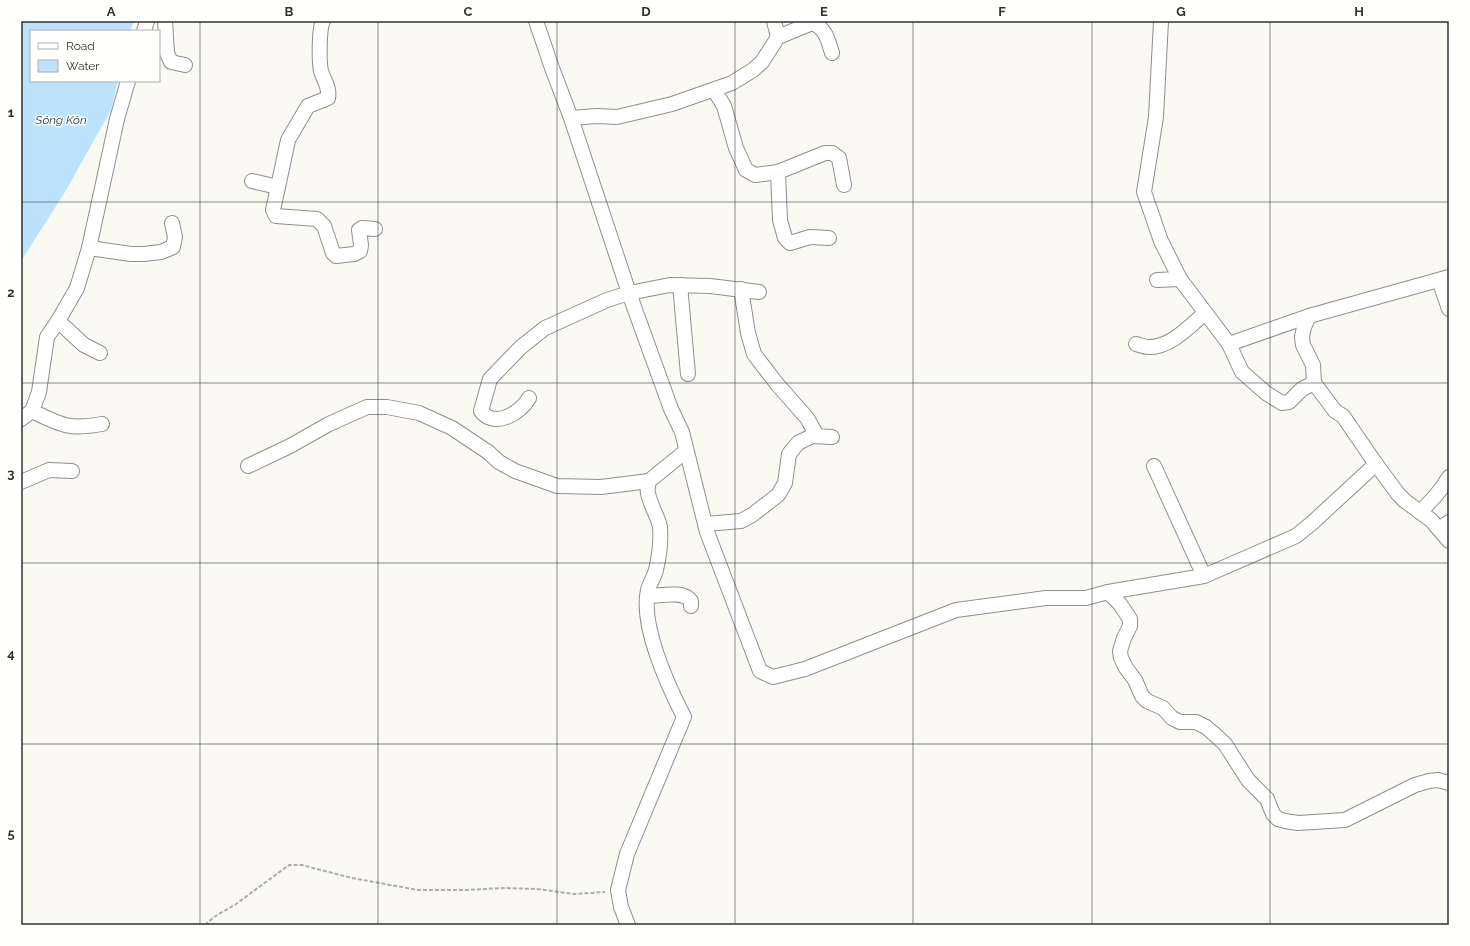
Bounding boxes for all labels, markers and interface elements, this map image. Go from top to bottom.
text: A [107,4,116,19]
text: B [285,4,294,19]
text: C [464,4,473,19]
text: D [641,4,651,19]
text: E [820,4,828,19]
text: F [998,4,1006,19]
text: G [1176,4,1186,19]
text: H [1354,4,1364,19]
legend [30,30,160,82]
text: Road [66,39,95,53]
text: Water [66,59,100,73]
text: 1 [8,105,15,120]
water label: Sông Kôn [34,113,87,127]
text: 2 [7,285,15,300]
text: 3 [7,466,15,481]
text: 4 [7,646,15,661]
text: 5 [7,826,15,841]

